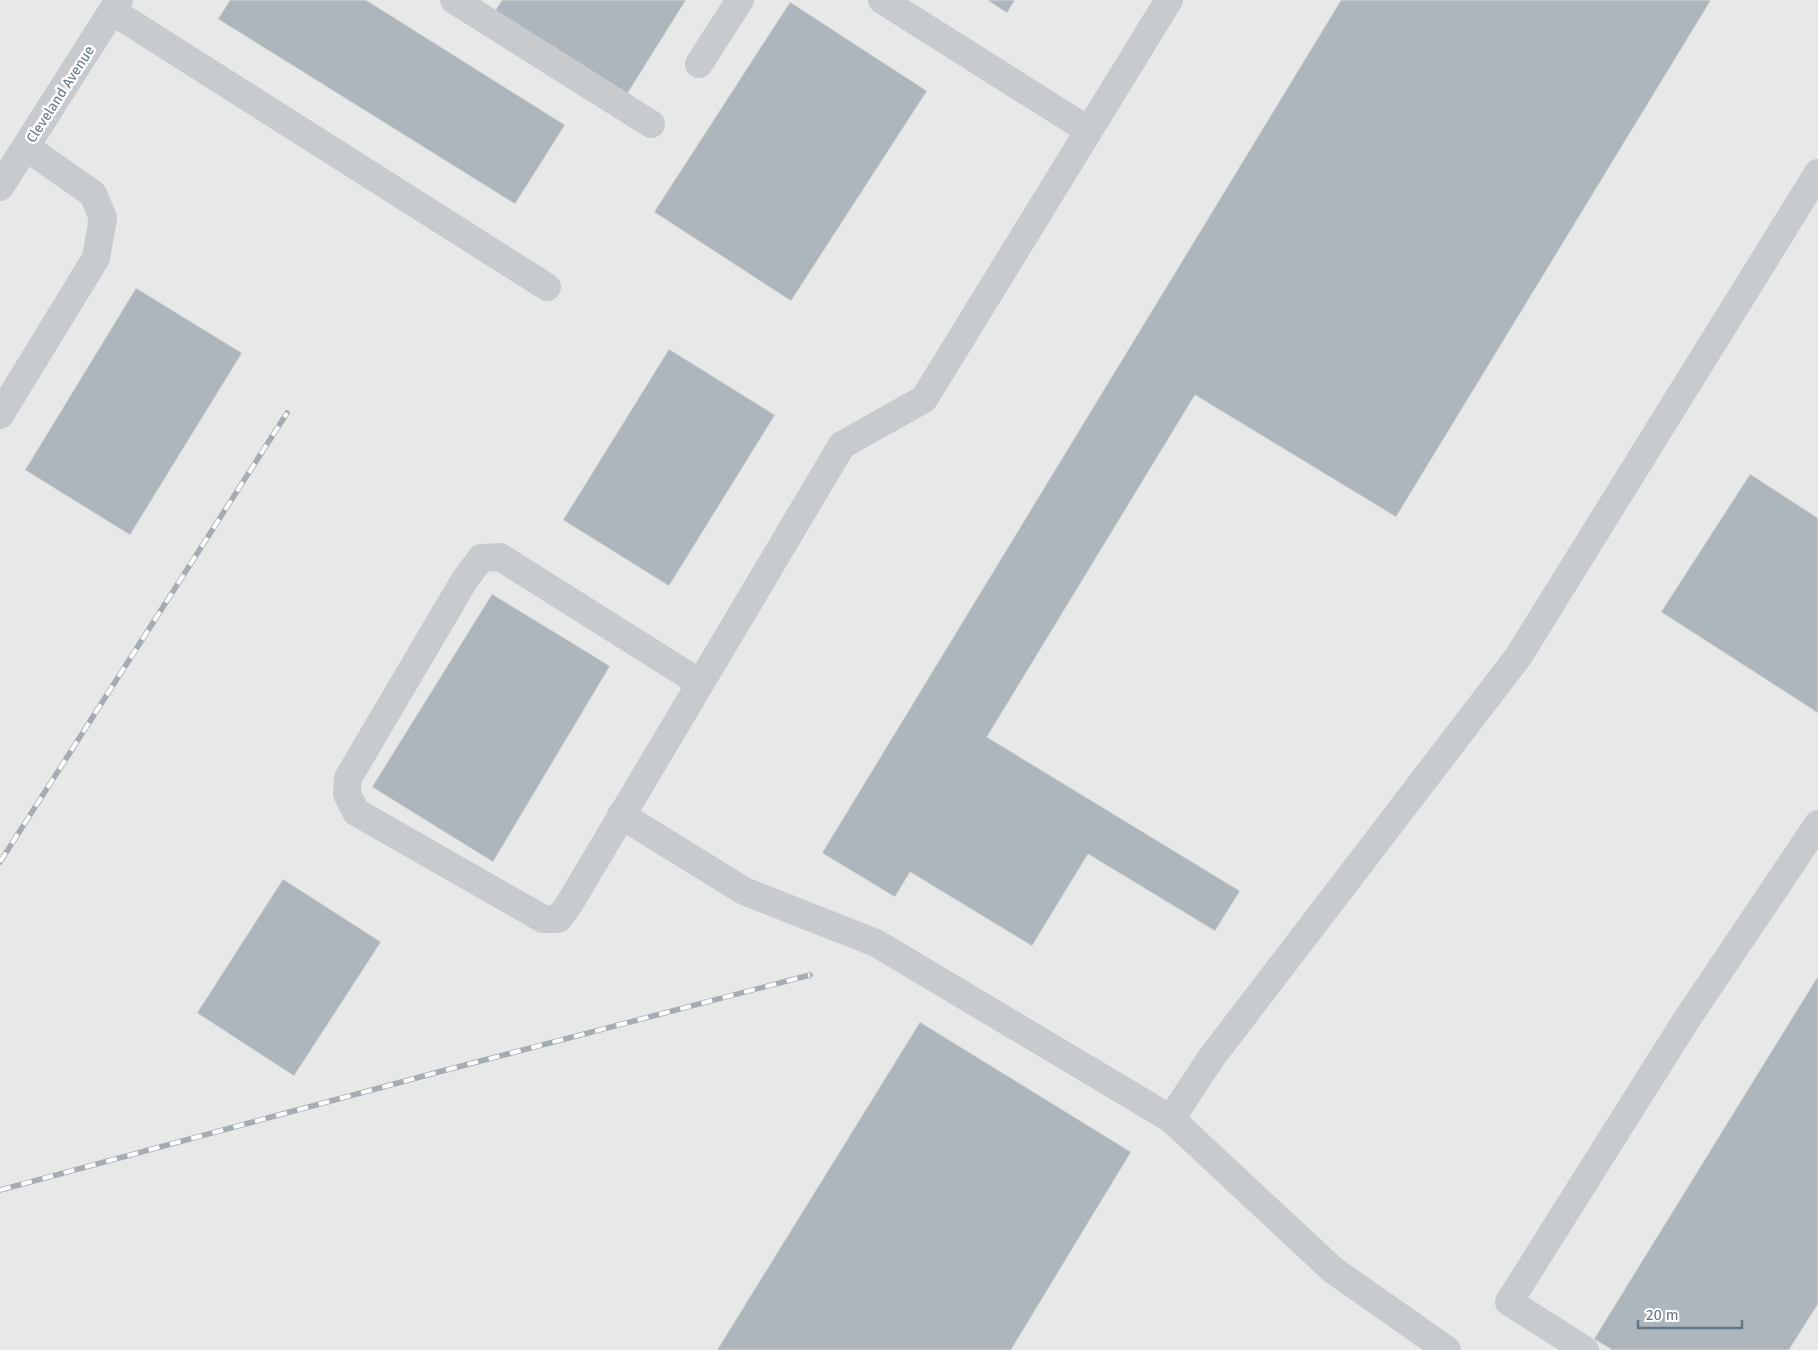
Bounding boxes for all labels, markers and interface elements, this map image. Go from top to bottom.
street label: Cleveland Avenue [23,43,98,146]
scale bar [1638,1298,1742,1330]
text: 20 m [1646,1306,1679,1324]

